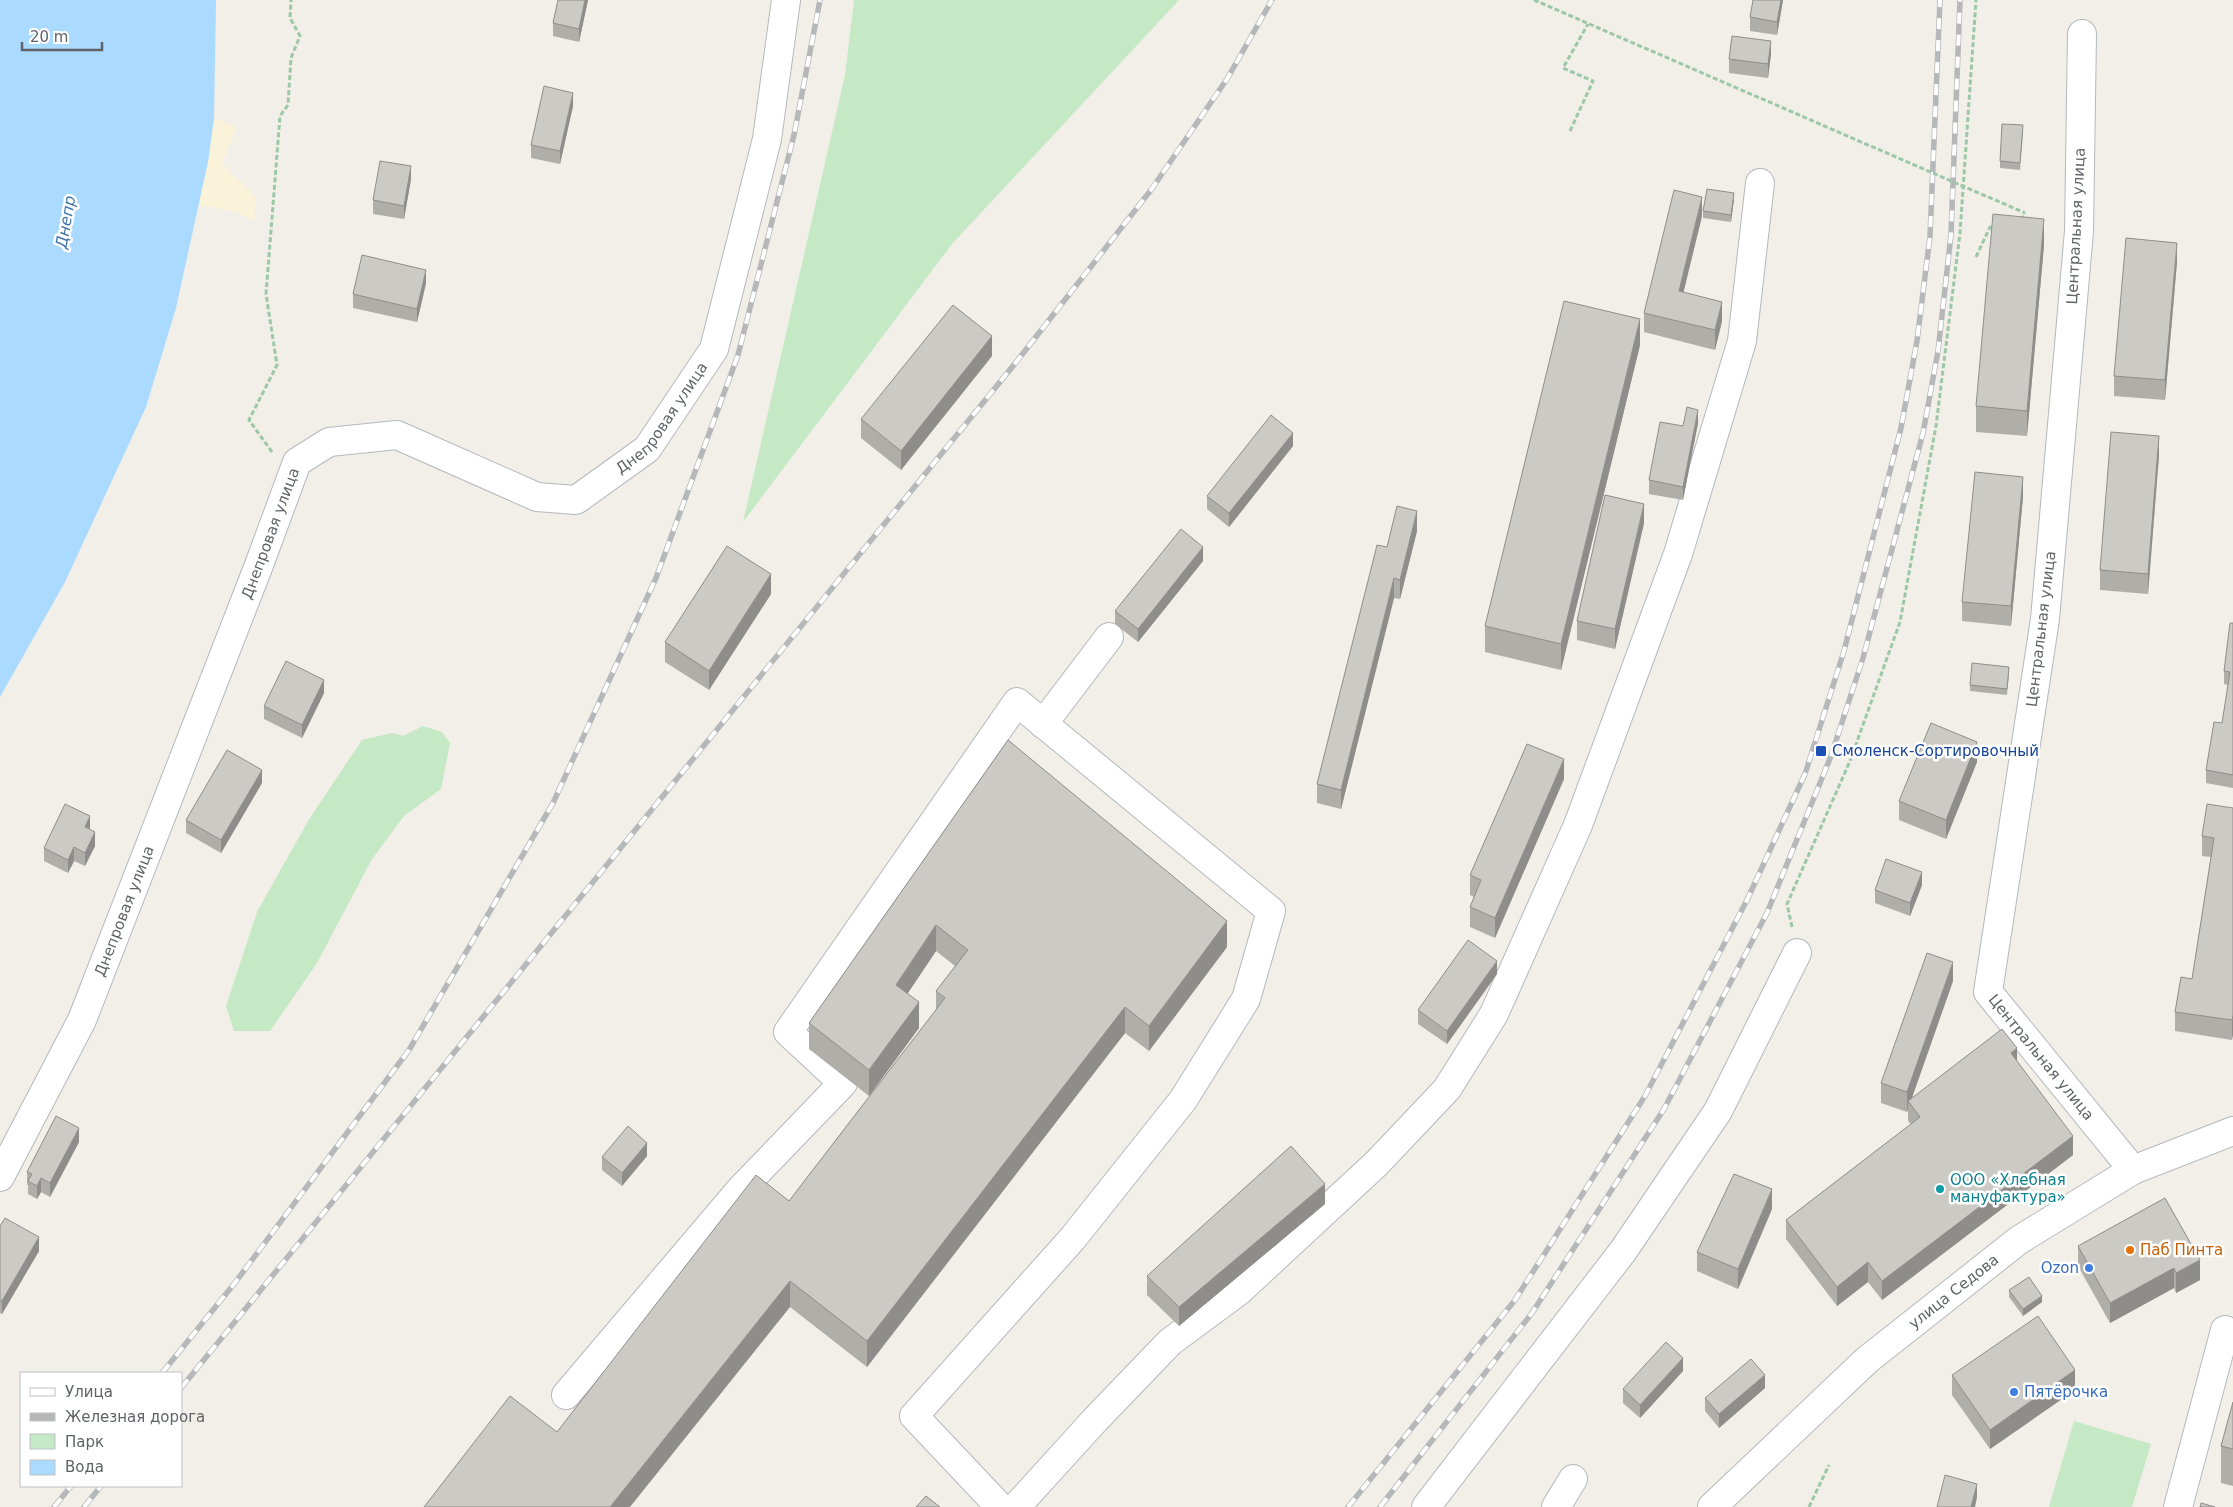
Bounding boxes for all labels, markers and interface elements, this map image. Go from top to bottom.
scale bar [22,20,102,52]
text: 20 m [30,28,68,46]
street label: Центральная улица [2063,147,2089,305]
water label: Днепр [51,194,79,251]
street label: Днепровая улица [612,359,712,477]
street label: Днепровая улица [238,465,303,602]
street label: Центральная улица [2023,550,2059,708]
place label: Смоленск-Сортировочный [1832,742,2039,760]
marker: Смоленск-Сортировочный [1814,744,1828,758]
street label: Днепровая улица [91,843,158,979]
street label: Центральная улица [1985,991,2098,1124]
place label: ООО «Хлебная мануфактура» [1950,1171,2066,1206]
marker: ООО «Хлебная мануфактура» [1934,1183,1946,1195]
place label: Паб Пинта [2140,1241,2223,1259]
marker: Паб Пинта [2124,1244,2136,1256]
street label: улица Седова [1905,1251,2002,1333]
place label: Ozon [2041,1259,2079,1277]
marker: Ozon [2083,1262,2095,1274]
legend [20,1372,182,1487]
text: Улица [65,1383,113,1401]
place label: Пятёрочка [2024,1383,2108,1401]
marker: Пятёрочка [2008,1386,2020,1398]
text: Железная дорога [65,1408,205,1426]
text: Парк [65,1433,104,1451]
text: Вода [65,1458,104,1476]

